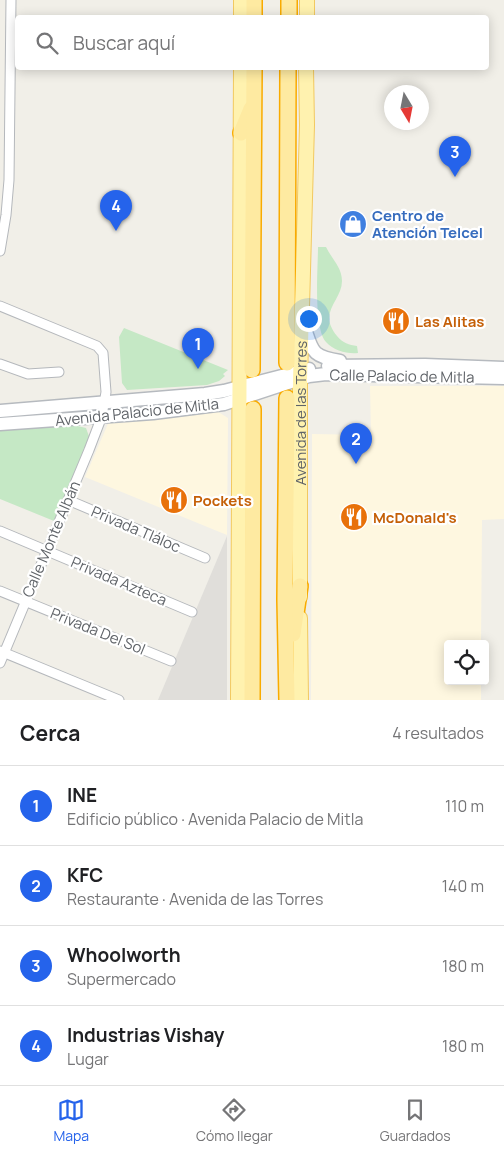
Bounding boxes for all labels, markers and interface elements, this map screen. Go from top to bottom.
search box [15,15,489,70]
icon: search [33,29,61,57]
text: Buscar aquí [73,30,175,56]
north arrow [384,85,429,130]
pin: 3 [439,136,471,177]
pin: 4 [100,190,132,231]
place label: Centro de Atención Telcel [372,205,483,243]
shop icon: Centro de Atención Telcel [338,209,368,239]
your location [296,306,322,332]
restaurant icon: Las Alitas [381,306,411,336]
place label: Las Alitas [415,311,485,332]
pin: 1 [182,328,214,369]
street label: Avenida de las Torres [290,340,312,485]
street label: Calle Palacio de Mitla [329,364,475,388]
street label: Avenida Palacio de Mitla [54,393,220,431]
pin: 2 [340,423,372,464]
street label: Calle Monte Albán [17,477,85,601]
restaurant icon: Pockets [159,485,189,515]
place label: Pockets [193,490,252,511]
street label: Privada Tláloc [88,501,184,557]
restaurant icon: McDonald's [339,502,369,532]
place label: McDonald's [373,507,457,528]
street label: Privada Azteca [68,551,170,611]
street label: Privada Del Sol [47,602,149,660]
map controls [444,640,489,685]
button: locate [444,640,489,685]
text: Cerca [20,719,80,747]
text: 4 resultados [392,722,484,744]
text: INE [67,782,97,808]
text: 1 [32,795,40,817]
text: 110 m [445,795,484,817]
text: Edificio público · Avenida Palacio de Mitla [67,808,363,830]
text: KFC [67,862,103,888]
text: 2 [31,875,41,897]
text: 140 m [442,875,484,897]
text: Restaurante · Avenida de las Torres [67,888,323,910]
text: Whoolworth [67,942,181,968]
text: 3 [31,955,41,977]
text: 180 m [442,955,484,977]
text: Supermercado [67,968,176,990]
text: Industrias Vishay [67,1022,224,1048]
text: 4 [31,1035,41,1057]
text: 180 m [442,1035,484,1057]
text: Lugar [67,1048,109,1070]
tab: Mapa [53,1096,89,1145]
tab: Cómo llegar [196,1096,273,1145]
tab: Guardados [380,1096,451,1145]

